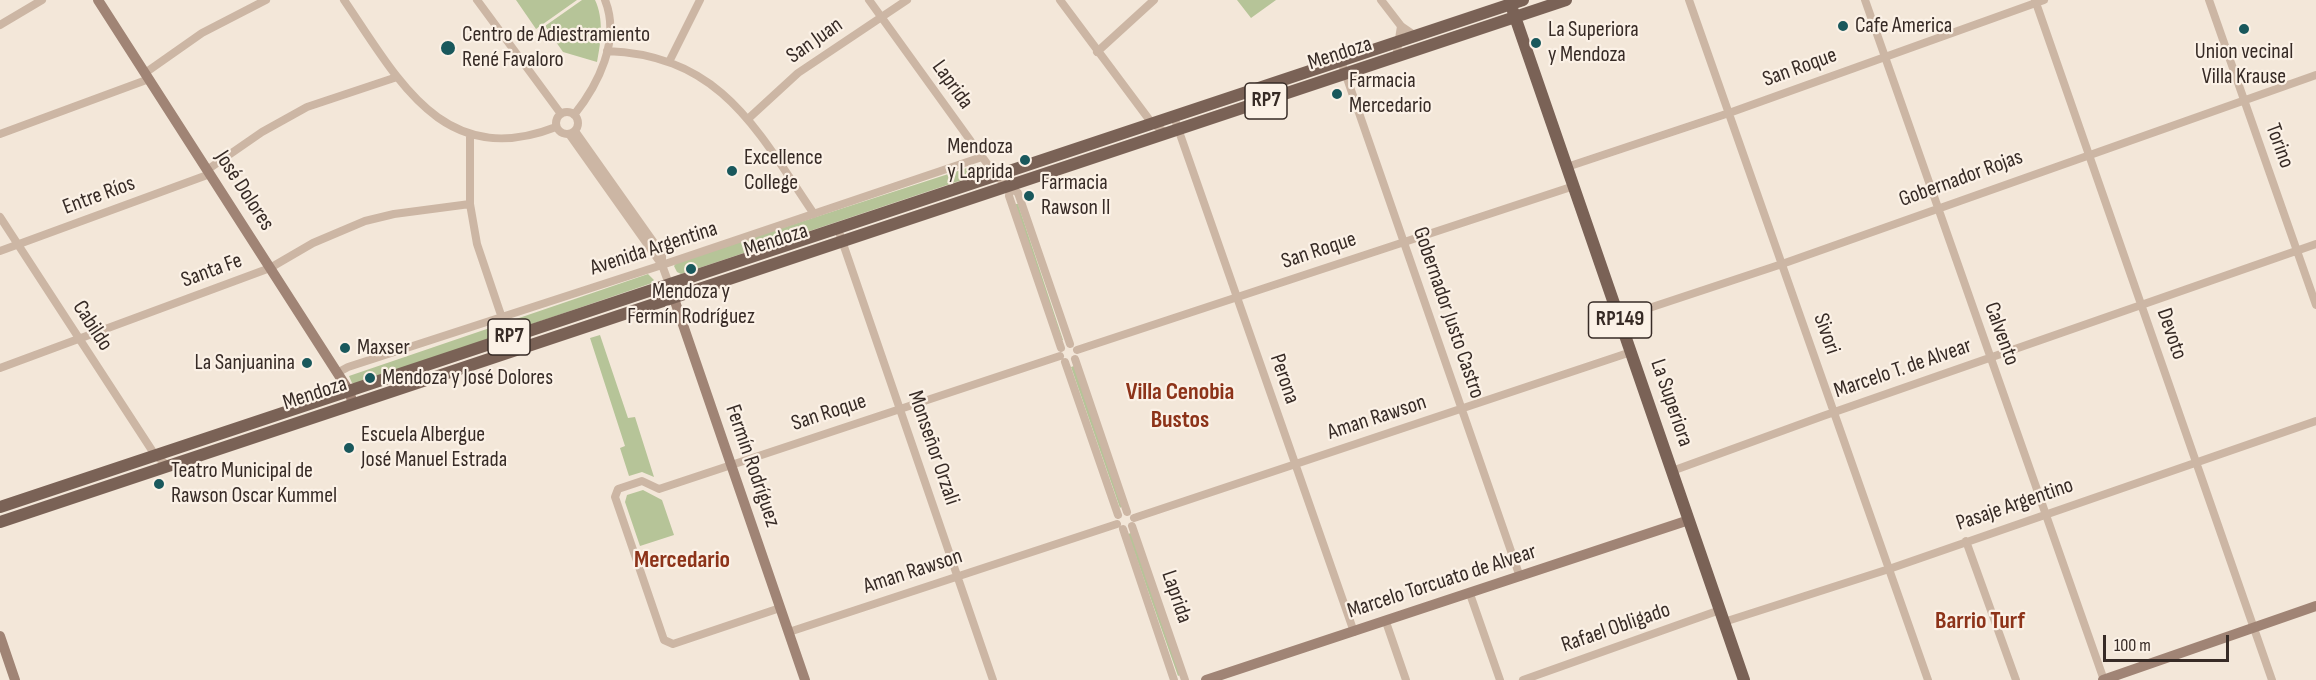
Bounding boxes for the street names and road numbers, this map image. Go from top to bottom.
street label: San Juan [782,12,848,70]
street label: Mendoza [1305,31,1375,77]
street label: San Roque [1759,42,1841,94]
street label: Laprida [926,55,978,115]
road number: RP7 [1245,83,1287,119]
street label: Torino [2259,120,2299,172]
street label: Gobernador Rojas [1896,144,2026,214]
street label: José Dolores [208,146,280,236]
street label: Entre Ríos [59,171,139,221]
street label: Avenida Argentina [587,216,721,282]
street label: Mendoza [741,218,811,264]
street label: Gobernador Justo Castro [1406,224,1490,402]
street label: San Roque [1278,227,1360,275]
street label: Santa Fe [178,248,246,294]
street label: Cabildo [66,296,118,356]
street label: Calvento [1977,299,2025,369]
road number: RP149 [1588,302,1652,338]
street label: Devoto [2150,305,2192,363]
street label: Sivori [1807,310,1845,358]
road number: RP7 [488,319,530,355]
street label: Marcelo T. de Alvear [1831,333,1975,405]
street label: Perona [1263,351,1305,407]
street label: La Superiora [1644,356,1698,450]
street label: Mendoza [280,371,350,417]
street label: Monseñor Orzali [901,387,965,509]
street label: San Roque [788,389,870,437]
street label: Aman Rawson [1324,390,1430,446]
street label: Fermín Rodríguez [719,401,785,531]
street label: Pasaje Argentino [1953,473,2077,537]
street label: Marcelo Torcuato de Alvear [1344,539,1540,625]
street label: Aman Rawson [860,544,966,600]
street label: Laprida [1155,567,1197,627]
street label: Rafael Obligado [1558,597,1674,659]

